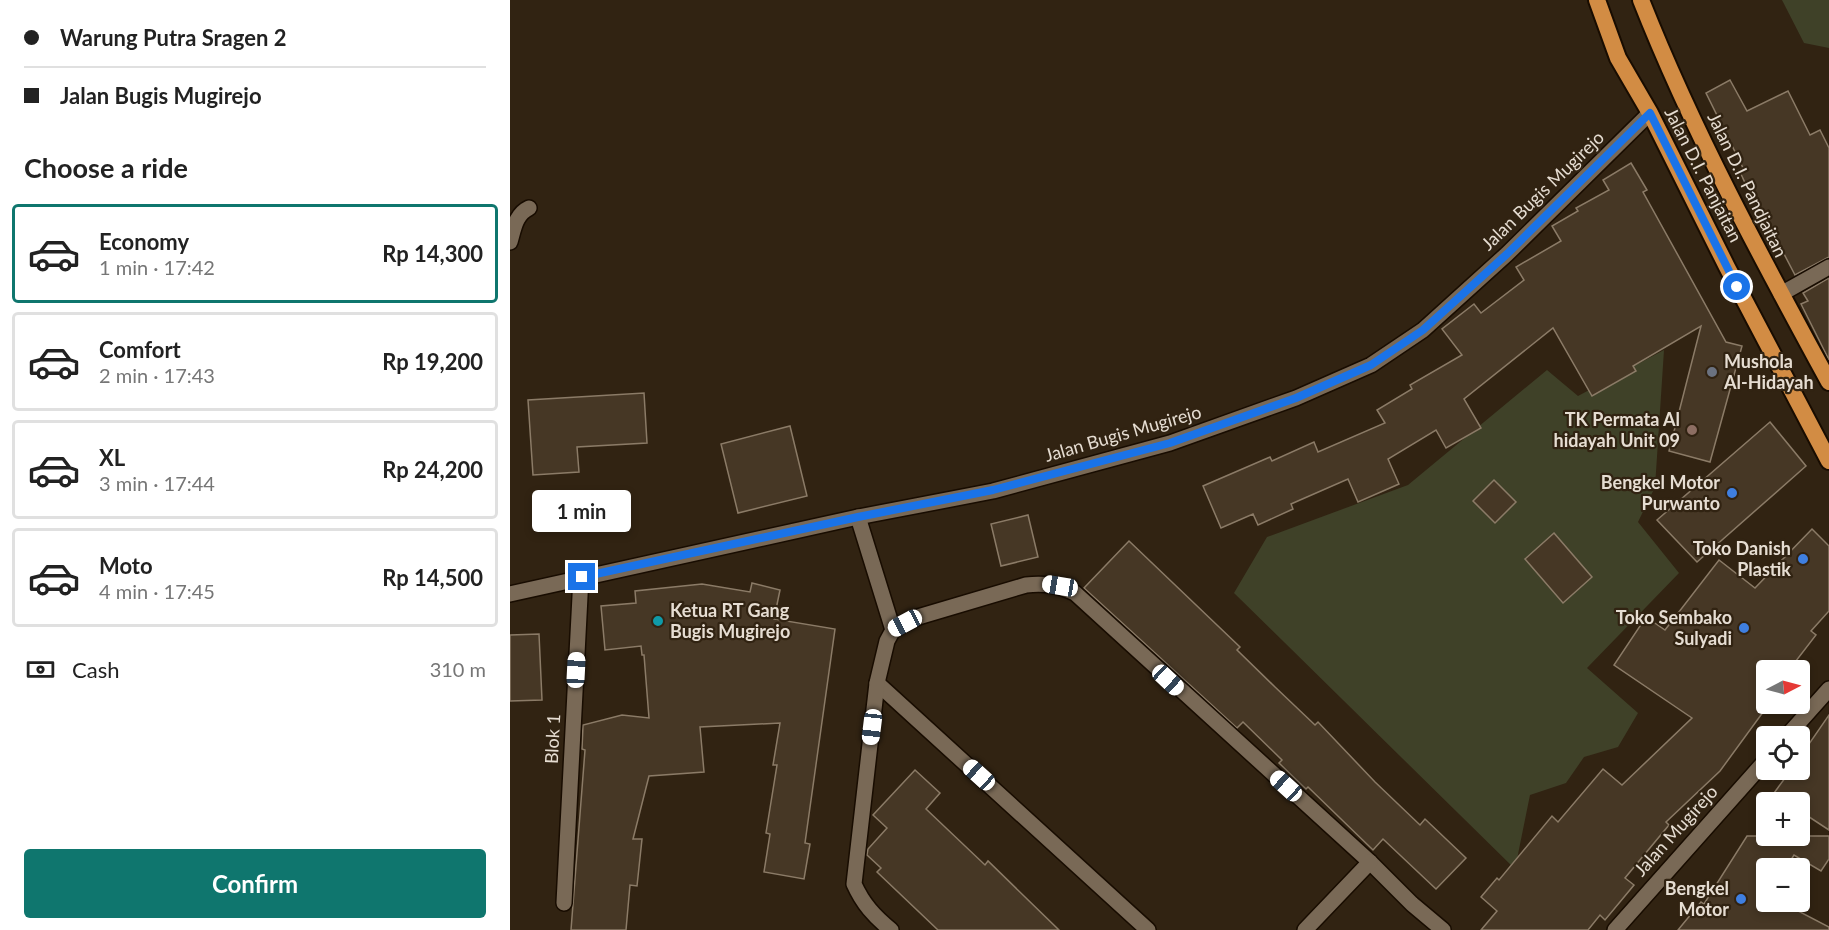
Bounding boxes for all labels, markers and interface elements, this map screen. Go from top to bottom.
text: Warung Putra Sragen 2 [60,24,286,51]
text: Jalan Bugis Mugirejo [60,82,262,109]
street label: Jalan D.I. Panjaitan [1660,104,1747,245]
street label: Jalan D.I. Pandjaitan [1703,109,1792,260]
street label: Jalan Bugis Mugirejo [1476,126,1608,254]
text: Choose a ride [24,151,188,184]
icon: car [27,227,81,281]
text: Economy [99,228,189,255]
text: Rp 14,300 [382,240,483,267]
text: 1 min · 17:42 [99,255,215,279]
route start [1723,273,1750,300]
icon: car [27,335,81,389]
text: Comfort [99,336,181,363]
text: Rp 19,200 [382,348,483,375]
place label: Mushola Al-Hidayah [1723,350,1814,393]
text: 2 min · 17:43 [99,363,215,387]
marker: Mushola Al-Hidayah [1705,365,1719,379]
street label: Jalan Bugis Mugirejo [1042,400,1204,466]
place label: TK Permata Al hidayah Unit 09 [1553,408,1680,451]
marker: TK Permata Al hidayah Unit 09 [1685,423,1699,437]
icon: car [27,443,81,497]
text: XL [99,444,125,471]
text: Rp 24,200 [382,456,483,483]
text: 3 min · 17:44 [99,471,215,495]
place label: Bengkel Motor Purwanto [1601,471,1720,514]
marker: Bengkel Motor Purwanto [1725,486,1739,500]
callout: 1 min [532,490,632,532]
text: 1 min [557,499,606,523]
place label: Toko Danish Plastik [1693,537,1791,580]
icon: car [27,551,81,605]
text: Moto [99,552,153,579]
marker: Toko Danish Plastik [1796,552,1810,566]
route end [568,563,595,590]
text: Rp 14,500 [382,564,483,591]
car [1041,574,1079,598]
text: 4 min · 17:45 [99,579,215,603]
place label: Ketua RT Gang Bugis Mugirejo [670,599,790,642]
place label: Toko Sembako Sulyadi [1616,606,1732,649]
car [885,607,925,639]
marker: Ketua RT Gang Bugis Mugirejo [651,614,665,628]
marker: Toko Sembako Sulyadi [1737,621,1751,635]
car [566,652,586,688]
icon: cash [24,653,57,686]
text: Cash [72,656,119,683]
text: 310 m [430,657,486,681]
north arrow [1756,660,1810,714]
map controls [1756,660,1810,912]
car [1149,661,1187,699]
car [861,708,883,746]
street label: Blok 1 [540,713,564,765]
button: locate [1756,726,1810,780]
car [960,756,998,794]
car [1267,767,1305,805]
street label: Jalan Mugirejo [1629,780,1722,880]
button: + [1756,792,1810,846]
button: Confirm [24,849,486,918]
button: − [1756,858,1810,912]
place label: Bengkel Motor [1665,877,1729,920]
marker: Bengkel Motor [1734,892,1748,906]

